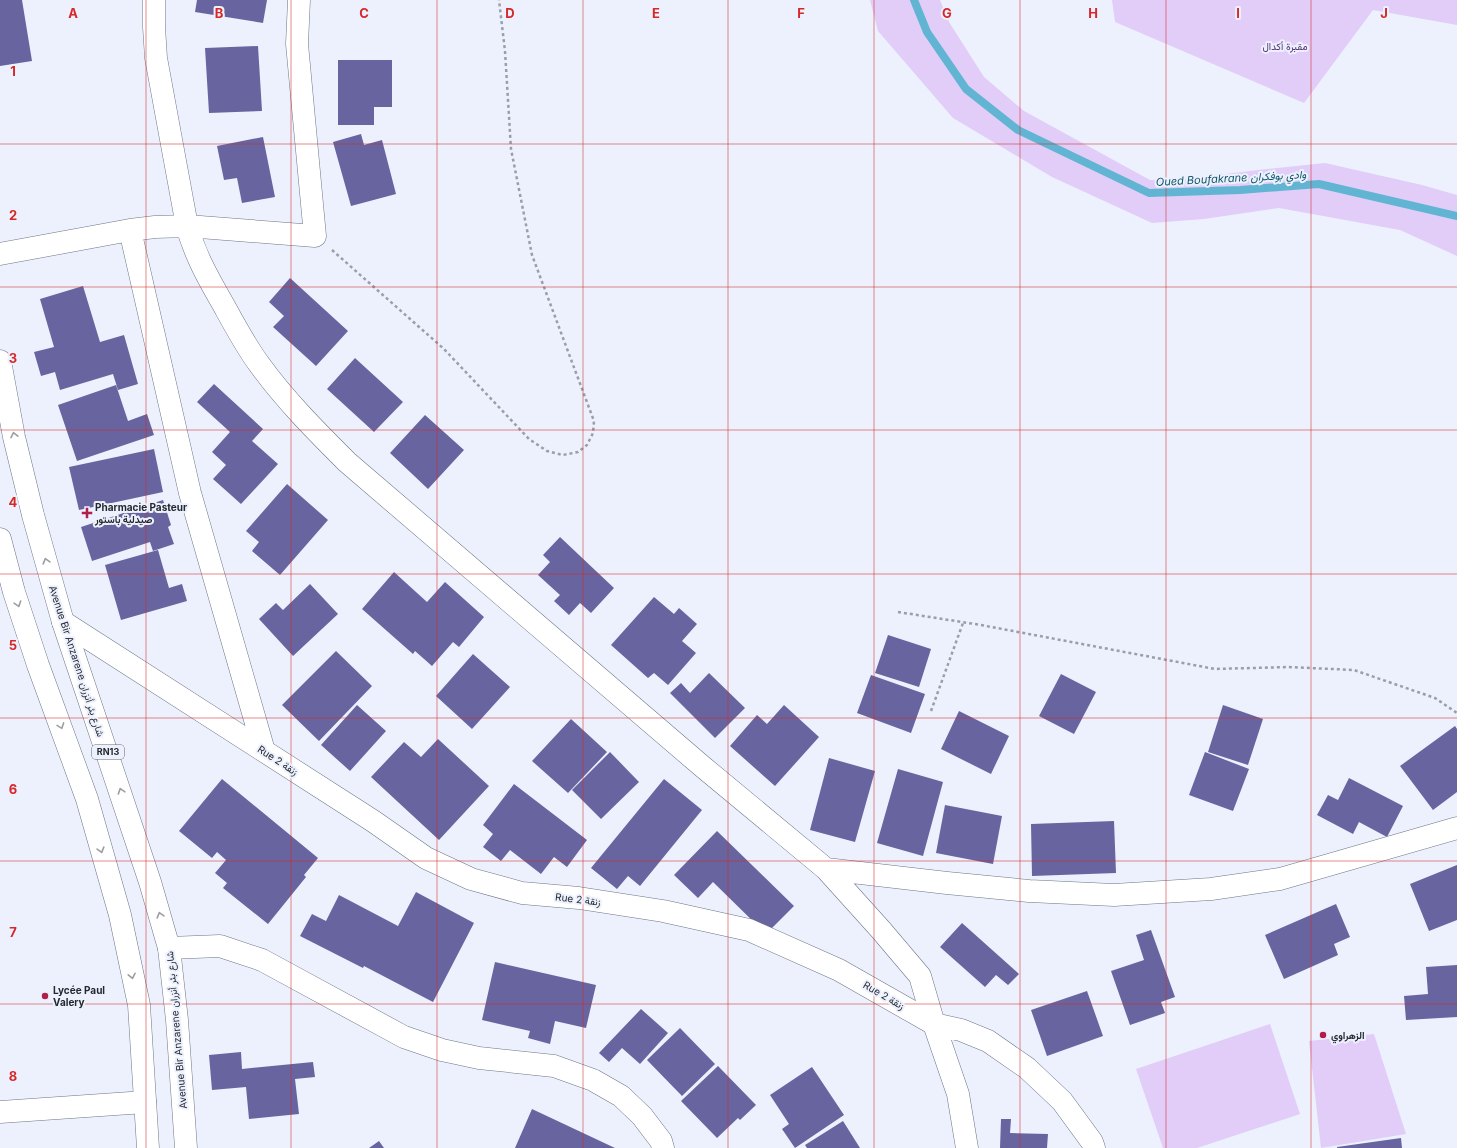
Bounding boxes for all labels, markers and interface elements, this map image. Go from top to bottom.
text: A [68,5,78,21]
text: B [215,5,224,21]
text: C [359,5,369,21]
text: D [505,5,515,21]
text: E [652,5,660,21]
text: F [797,5,805,21]
text: G [942,5,952,21]
text: H [1088,5,1098,21]
text: I [1236,5,1240,21]
text: J [1380,5,1388,21]
park label: مقبرة أكدال [1262,40,1308,53]
text: 1 [10,63,16,79]
water label: Oued Boufakrane وادي بوفكران [1156,167,1307,191]
text: 2 [9,207,17,223]
text: 3 [9,350,17,366]
one-way arrow [10,432,18,438]
text: 4 [9,494,18,510]
place label: Pharmacie Pasteur صيدلية باستور [94,501,187,526]
marker: Pharmacie Pasteur صيدلية باستور [82,508,92,518]
one-way arrow [42,558,51,565]
street label: Avenue Bir Anzarene شارع بئر أنزران [46,584,107,739]
one-way arrow [13,600,22,607]
text: 5 [9,637,17,653]
one-way arrow [56,723,64,730]
street label: Rue 2 زنقة [255,743,300,778]
road number: RN13 [92,745,124,759]
text: 6 [9,781,17,797]
one-way arrow [117,788,126,795]
one-way arrow [96,846,105,853]
street label: Rue 2 زنقة [554,890,601,909]
one-way arrow [156,912,165,919]
text: 7 [9,924,17,940]
street label: Avenue Bir Anzarene شارع بئر أنزران [163,950,190,1109]
one-way arrow [128,973,136,979]
street label: Rue 2 زنقة [861,978,907,1012]
place label: Lycée Paul Valery [53,984,105,1009]
marker: Lycée Paul Valery [40,991,50,1001]
place label: الزهراوي [1331,1029,1365,1044]
marker: الزهراوي [1318,1030,1328,1040]
text: 8 [9,1068,17,1084]

